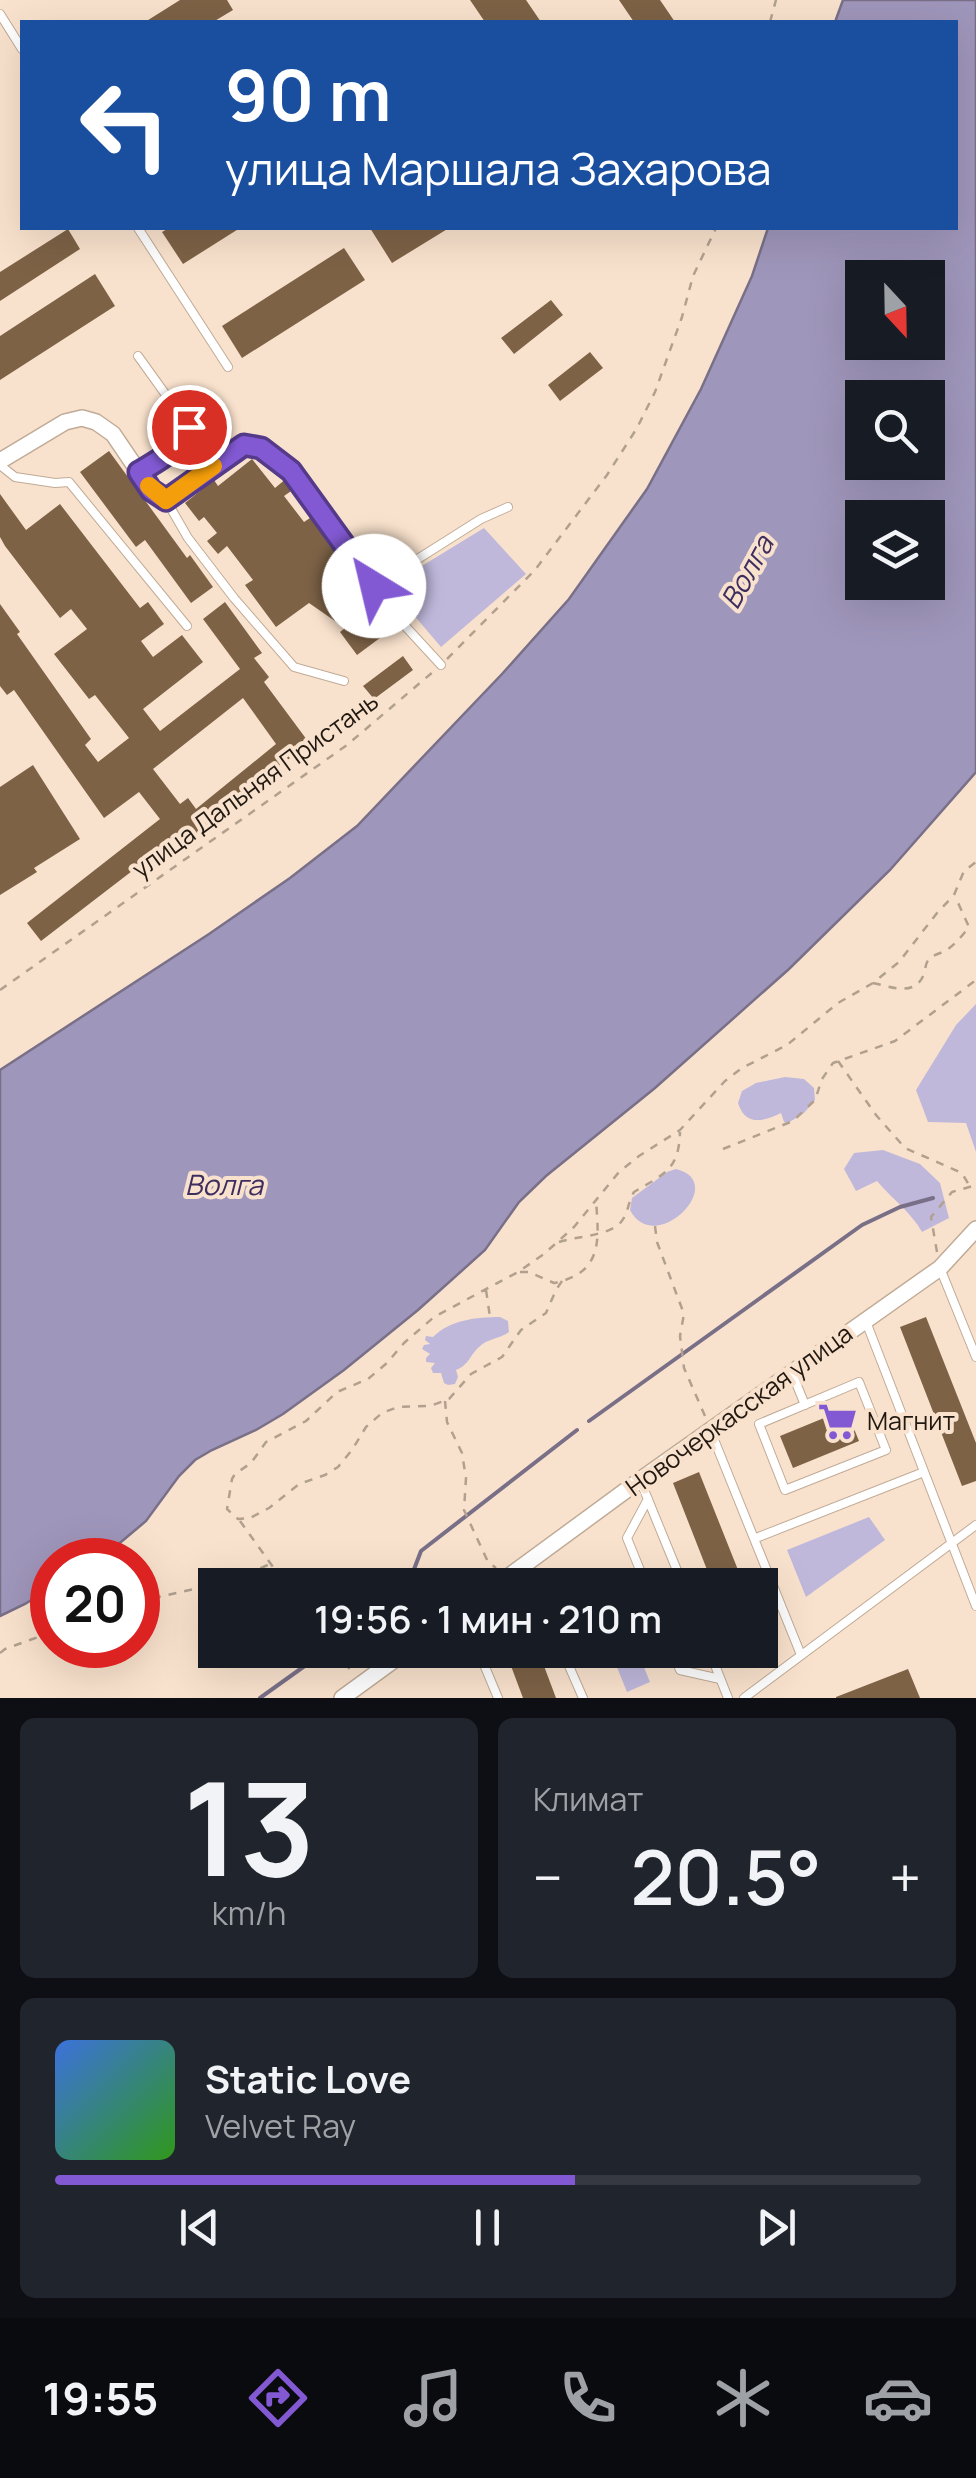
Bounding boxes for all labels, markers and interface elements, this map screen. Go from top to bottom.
text: 90 m [225,46,392,142]
icon: left [60,60,190,190]
text: улица Маршала Захарова [225,137,772,199]
north arrow [845,260,945,360]
map controls [845,260,945,600]
button: search [845,380,945,480]
pin [147,385,232,470]
icon: arrive [162,400,217,455]
button: layers [845,500,945,600]
water label: Волга [711,527,782,615]
position arrow [322,534,426,638]
street label: улица Дальняя Пристань [124,683,385,886]
water label: Волга [185,1165,264,1203]
street label: Новочеркасская улица [618,1315,859,1504]
supermarket icon: Магнит [816,1400,858,1442]
place label: Магнит [867,1403,956,1438]
speed limit sign: 20 [30,1538,160,1668]
text: 19:56 · 1 мин · 210 m [314,1592,662,1644]
text: 13 [183,1737,315,1915]
text: Климат [533,1777,643,1821]
text: 20.5° [630,1825,822,1928]
text: − [533,1839,563,1915]
text: + [889,1839,921,1915]
text: km/h [212,1891,286,1935]
text: Static Love [205,2052,411,2104]
text: Velvet Ray [205,2104,356,2148]
icon: previous [172,2200,227,2255]
icon: pause [460,2200,515,2255]
icon: next [749,2200,804,2255]
icon: directions [243,2363,313,2433]
icon: music [398,2363,468,2433]
icon: phone [553,2363,623,2433]
icon: climate [708,2363,778,2433]
icon: car [863,2363,933,2433]
text: 19:55 [43,2367,158,2429]

